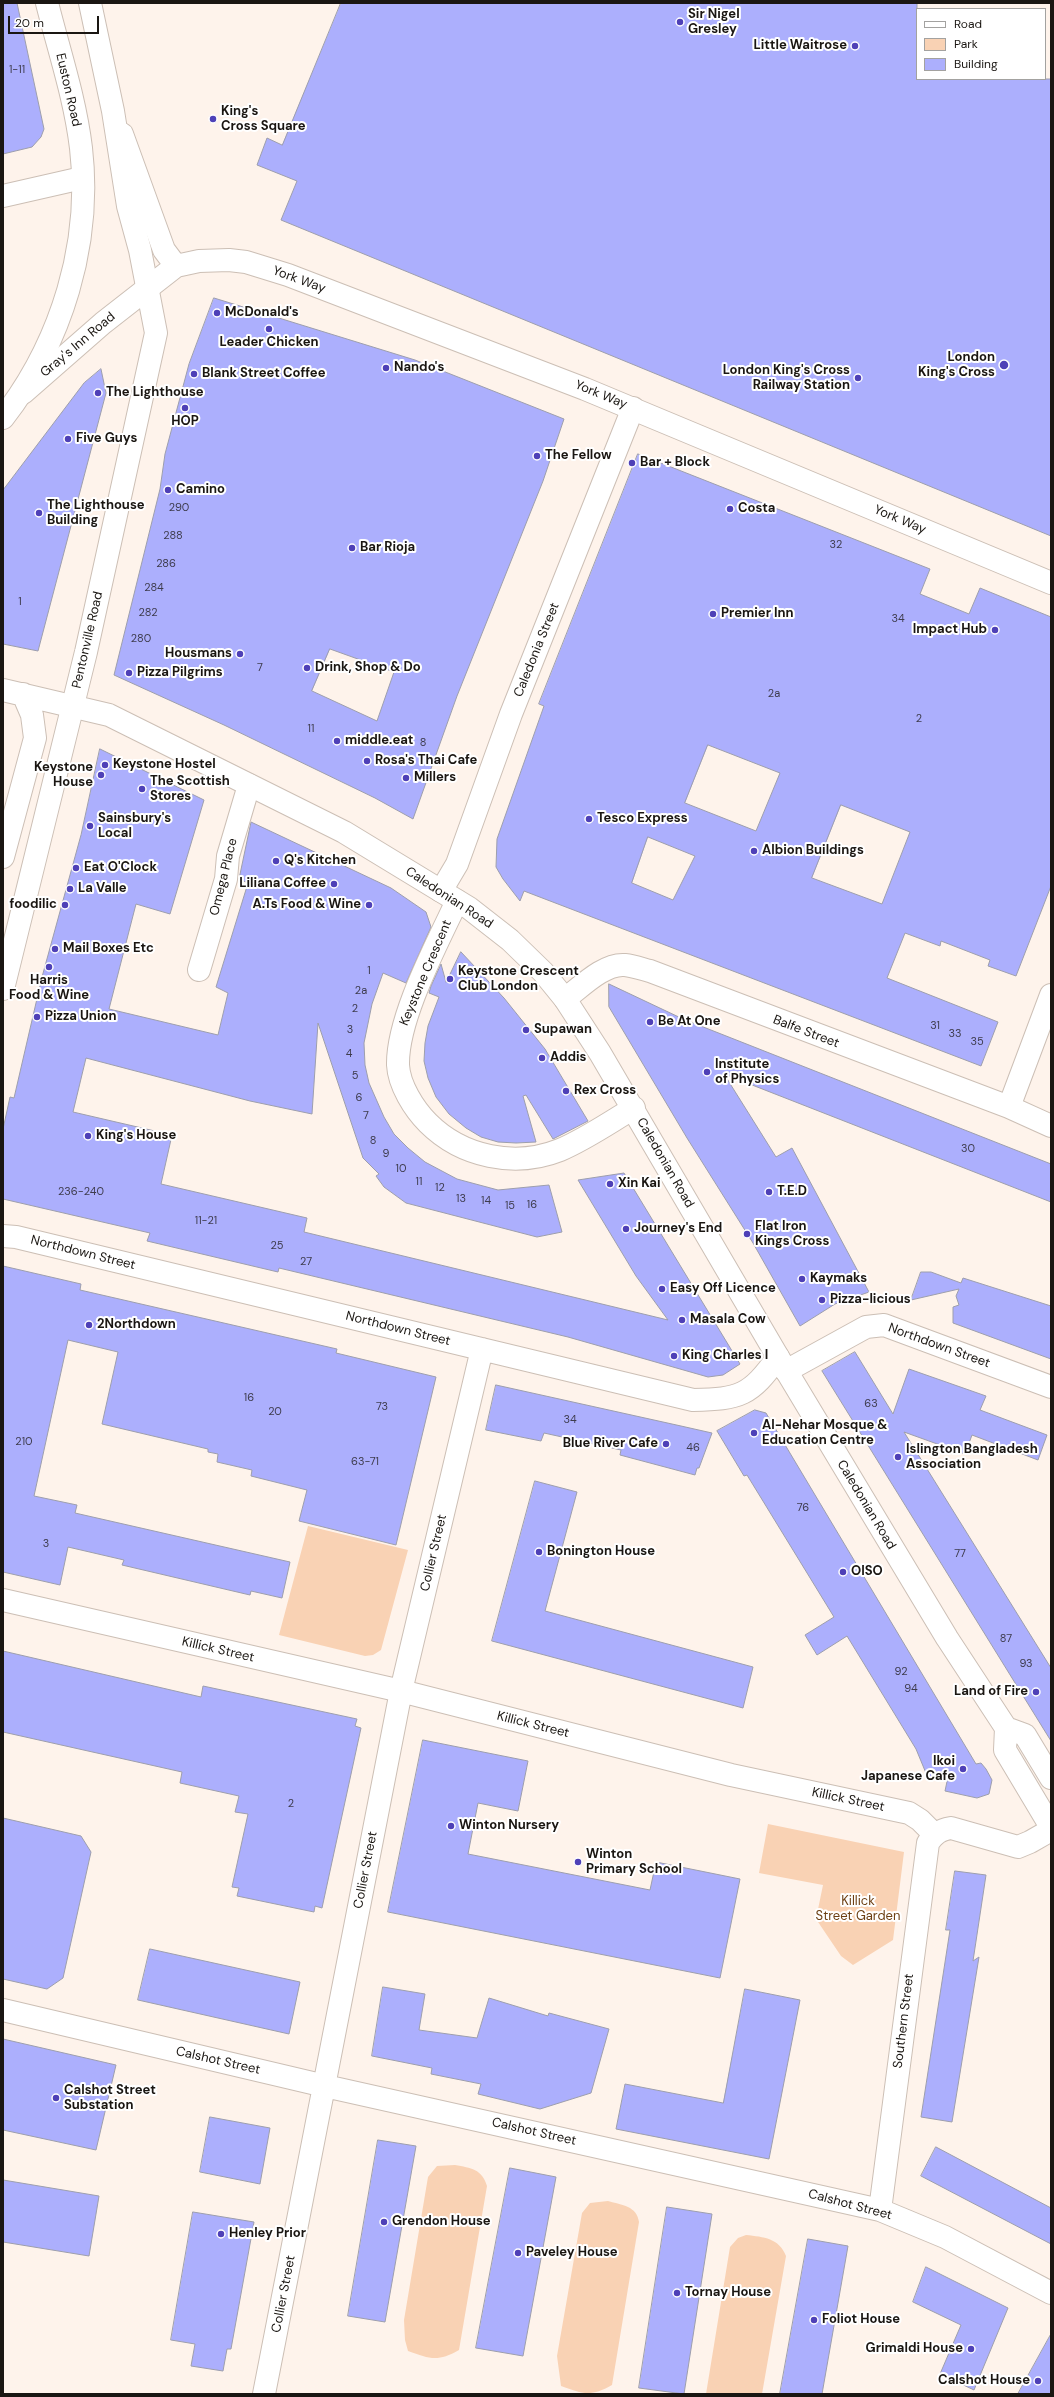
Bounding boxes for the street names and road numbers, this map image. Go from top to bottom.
street label: Euston Road [52,52,84,128]
street label: York Way [270,263,328,297]
street label: Gray's Inn Road [38,309,118,381]
street label: York Way [573,377,629,413]
street label: York Way [872,502,928,538]
street label: Pentonville Road [69,590,107,690]
street label: Caledonia Street [511,600,563,700]
street label: Omega Place [207,837,241,917]
street label: Caledonian Road [402,864,496,932]
street label: Keystone Crescent [397,918,455,1028]
street label: Balfe Street [771,1012,841,1052]
street label: Caledonian Road [633,1115,697,1211]
street label: Northdown Street [29,1232,137,1274]
street label: Northdown Street [344,1308,452,1350]
street label: Northdown Street [886,1320,992,1372]
street label: Caledonian Road [833,1458,899,1552]
street label: Collier Street [418,1513,450,1593]
street label: Killick Street [180,1634,256,1666]
street label: Killick Street [495,1708,571,1742]
street label: Killick Street [810,1785,886,1815]
street label: Collier Street [351,1830,381,1910]
street label: Southern Street [890,1973,918,2069]
street label: Calshot Street [174,2044,262,2078]
street label: Calshot Street [490,2115,578,2149]
street label: Calshot Street [806,2186,894,2224]
street label: Collier Street [269,2254,299,2334]

